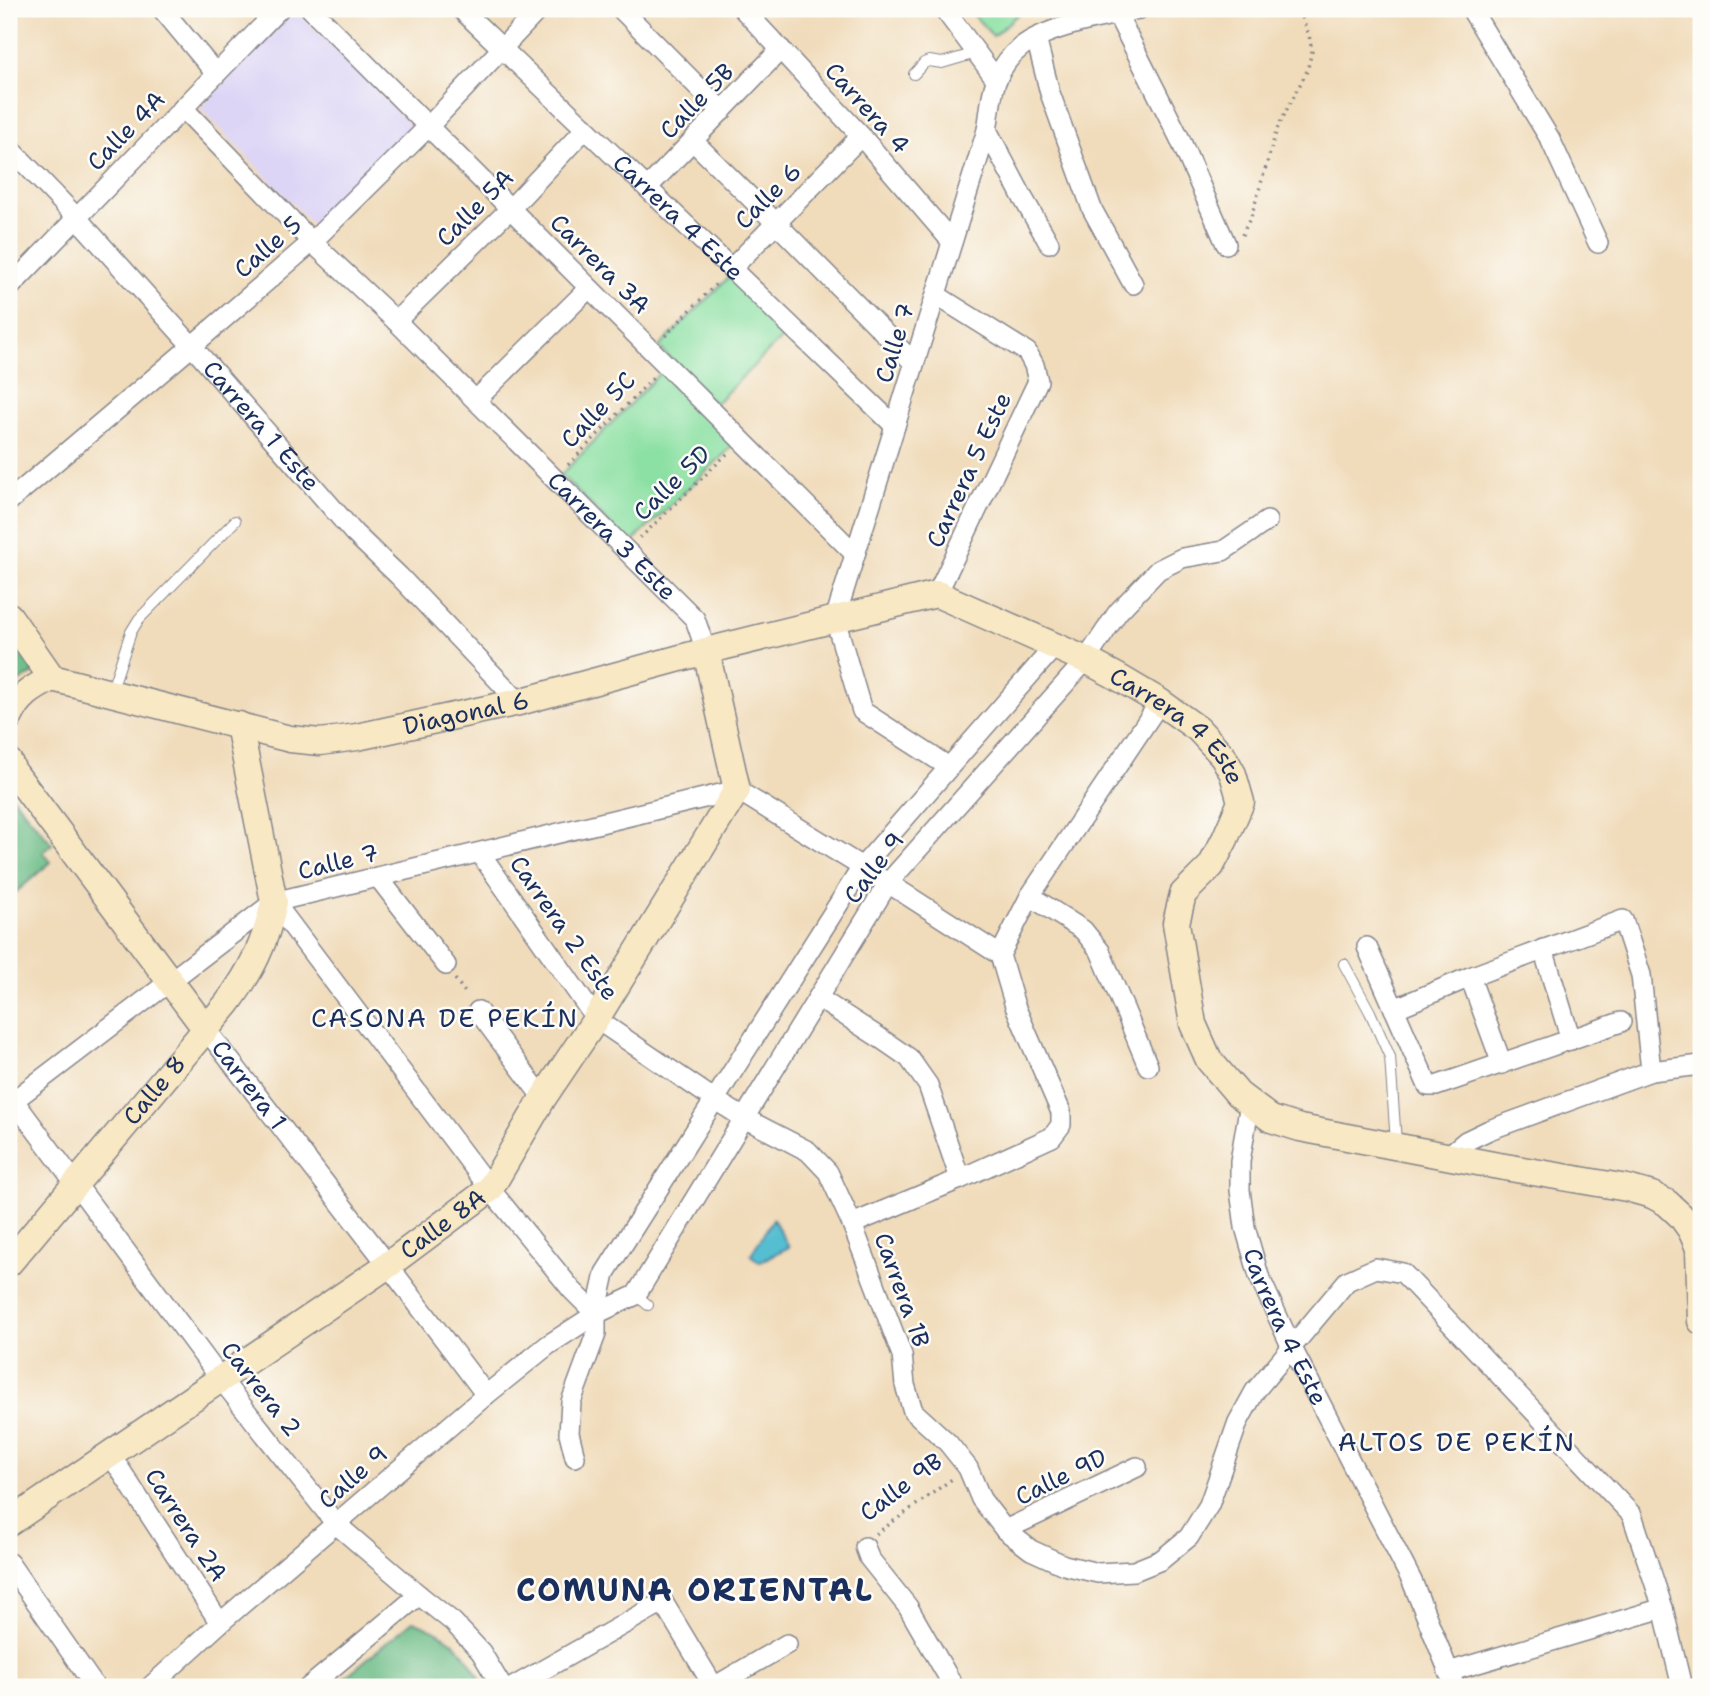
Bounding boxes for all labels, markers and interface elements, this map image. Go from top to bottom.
street label: Calle 5B [653,56,741,146]
street label: Carrera 4 [818,56,916,160]
street label: Calle 4A [80,84,172,178]
street label: Carrera 4 Este [606,147,750,288]
street label: Calle 6 [728,156,808,236]
street label: Calle 5A [429,162,521,254]
street label: Carrera 3A [543,207,657,321]
street label: Calle 5 [227,209,309,285]
street label: Calle 7 [868,299,922,387]
street label: Carrera 1 Este [196,354,327,498]
street label: Calle 5C [554,365,642,455]
street label: Carrera 5 Este [919,387,1019,553]
street label: Calle 5D [626,438,718,528]
street label: Carrera 3 Este [540,465,683,607]
street label: Carrera 4 Este [1104,660,1251,788]
street label: Diagonal 6 [400,684,533,743]
street label: Calle 9 [837,826,911,910]
street label: Calle 7 [294,837,382,887]
street label: Carrera 2 Este [502,849,626,1007]
district label: CASONA DE PEKÍN [311,1000,579,1035]
street label: Carrera 1 [204,1033,294,1137]
street label: Calle 8 [116,1048,193,1132]
street label: Calle 8A [393,1182,492,1267]
street label: Carrera 1B [867,1228,937,1352]
street label: Carrera 4 Este [1236,1245,1335,1411]
street label: Carrera 2 [214,1335,308,1443]
district label: ALTOS DE PEKÍN [1338,1424,1576,1459]
street label: Calle 9 [312,1438,394,1516]
street label: Calle 9D [1010,1441,1112,1513]
street label: Calle 9B [853,1445,949,1529]
street label: Carrera 2A [137,1462,235,1588]
district label: COMUNA ORIENTAL [516,1568,874,1611]

